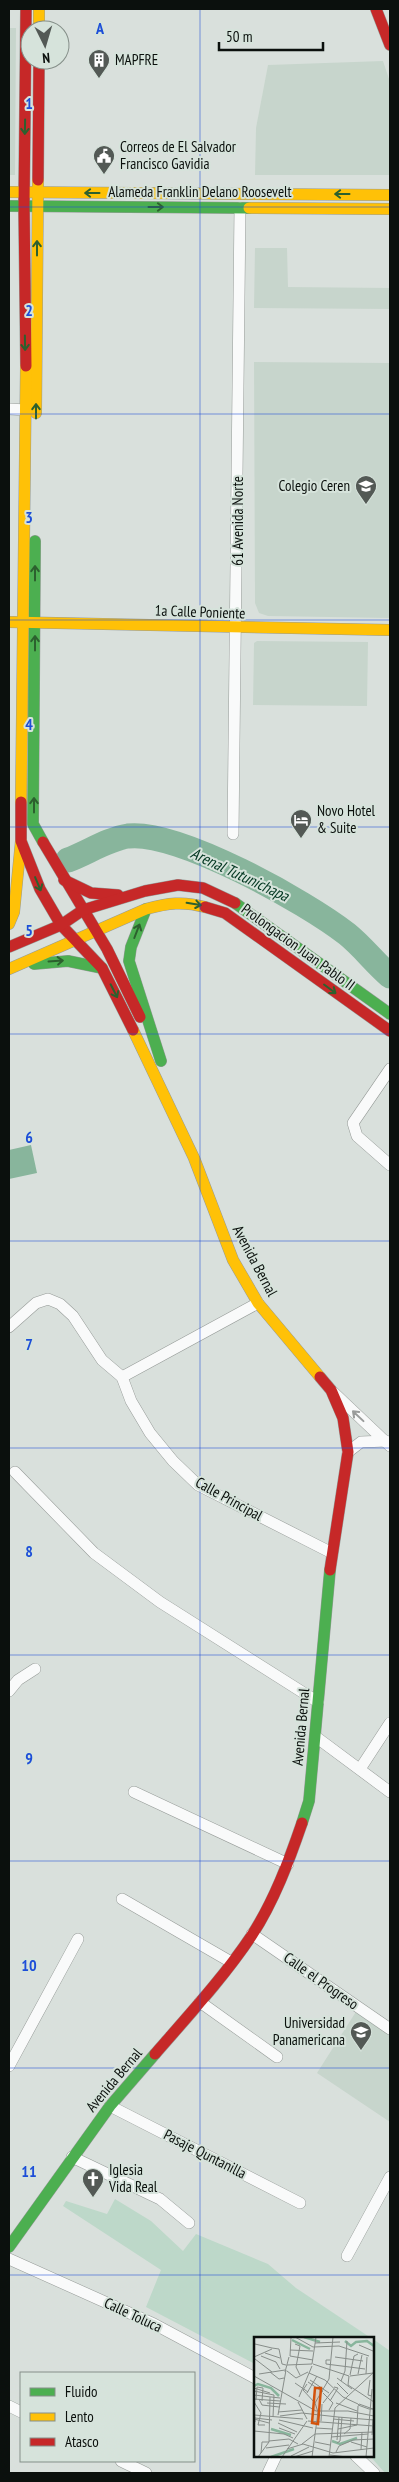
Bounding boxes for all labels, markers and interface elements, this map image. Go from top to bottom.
text: A [95,18,105,38]
north arrow [20,20,70,70]
scale bar [219,20,323,52]
text: 50 m [226,27,252,46]
building icon: MAPFRE [87,48,111,79]
text: N [42,49,51,67]
place label: MAPFRE [115,50,158,69]
text: 1 [25,93,33,113]
one-way arrow [20,119,30,135]
place label: Correos de El Salvador Francisco Gavidia [120,137,237,173]
public building icon: Correos de El Salvador Francisco Gavidia [92,144,116,175]
street label: Alameda Franklin Delano Roosevelt [108,182,292,201]
one-way arrow [84,188,100,198]
one-way arrow [334,189,350,199]
one-way arrow [148,202,164,212]
one-way arrow [32,241,42,257]
text: 2 [25,300,33,320]
one-way arrow [20,334,30,350]
one-way arrow [31,403,41,420]
school or university icon: Colegio Ceren [354,474,378,505]
street label: 61 Avenida Norte [228,476,247,566]
place label: Colegio Ceren [279,476,350,495]
text: 3 [25,507,33,527]
one-way arrow [30,566,40,582]
street label: 1a Calle Poniente [154,600,246,623]
one-way arrow [30,635,40,651]
text: 4 [25,714,33,734]
one-way arrow [29,797,39,814]
place label: Novo Hotel & Suite [317,801,376,837]
hotel icon: Novo Hotel & Suite [289,808,313,839]
water label: Arenal Tutunichapa [188,843,294,906]
one-way arrow [34,876,44,891]
one-way arrow [185,899,201,909]
street label: Prolongacion Juan Pablo II [238,899,359,994]
text: 5 [25,920,33,940]
one-way arrow [133,924,143,939]
one-way arrow [47,957,63,966]
one-way arrow [109,984,119,999]
one-way arrow [323,984,337,994]
text: 6 [25,1127,33,1147]
street label: Avenida Bernal [229,1222,282,1300]
text: 7 [25,1334,33,1354]
one-way arrow [352,1410,365,1422]
street label: Calle Principal [192,1472,267,1525]
text: 8 [25,1541,33,1561]
street label: Avenida Bernal [288,1687,313,1766]
text: 9 [25,1748,33,1768]
street label: Calle el Progreso [280,1948,362,2013]
text: 10 [21,1955,37,1975]
place label: Universidad Panamericana [273,2013,345,2049]
school or university icon: Universidad Panamericana [349,2020,373,2051]
street label: Avenida Bernal [81,2043,146,2116]
street label: Pasaje Quntanilla [161,2125,250,2183]
place label: Iglesia Vida Real [108,2160,158,2196]
text: 11 [21,2161,37,2181]
church icon: Iglesia Vida Real [81,2167,105,2198]
street label: Calle Toluca [101,2293,165,2336]
inset map [254,2337,374,2457]
legend [20,2372,195,2462]
text: Fluido [65,2382,97,2401]
text: Lento [65,2407,94,2426]
text: Atasco [65,2432,99,2451]

